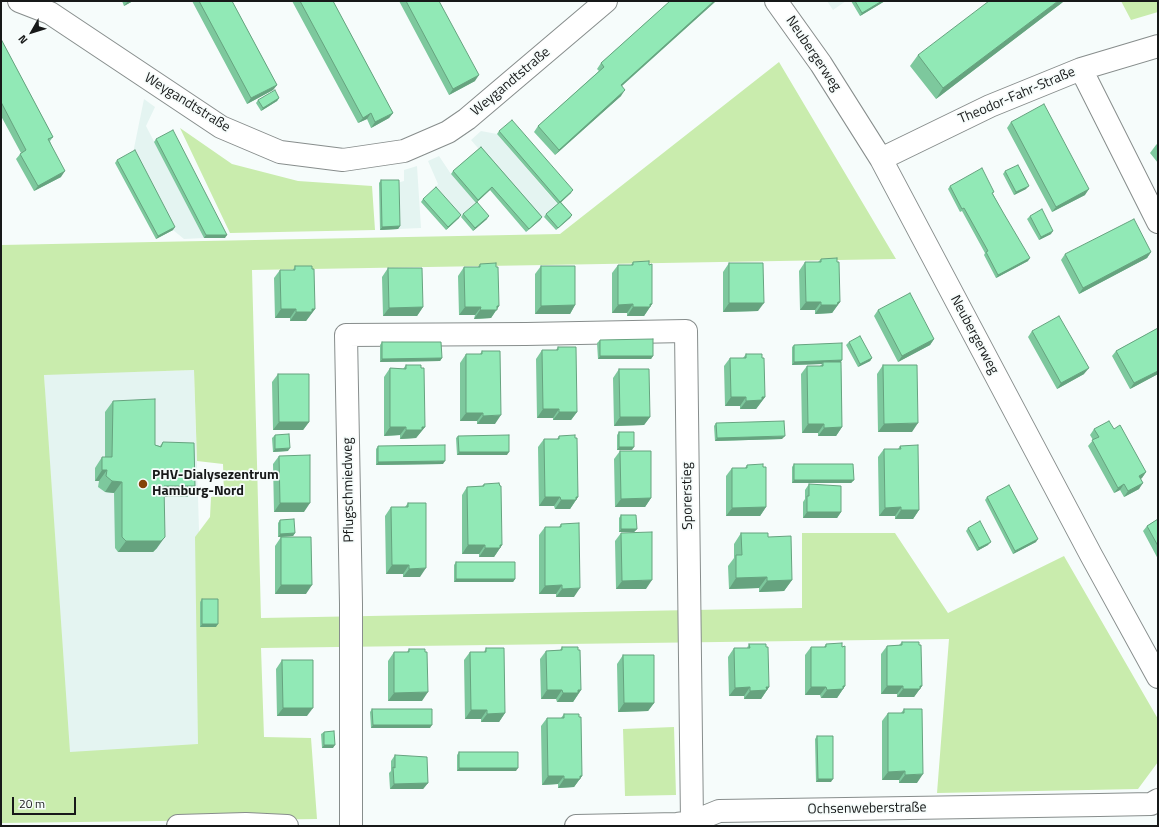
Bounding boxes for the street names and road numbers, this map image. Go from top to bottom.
street label: Neubergerweg [782,13,844,95]
street label: Weygandtstraße [468,44,554,120]
street label: Theodor-Fahr-Straße [956,64,1078,128]
street label: Weygandtstraße [141,70,233,136]
street label: Neubergerweg [946,293,1002,377]
street label: Pflugschmiedweg [340,437,358,543]
street label: Sporerstieg [679,462,697,530]
street label: Ochsenweberstraße [807,800,927,818]

